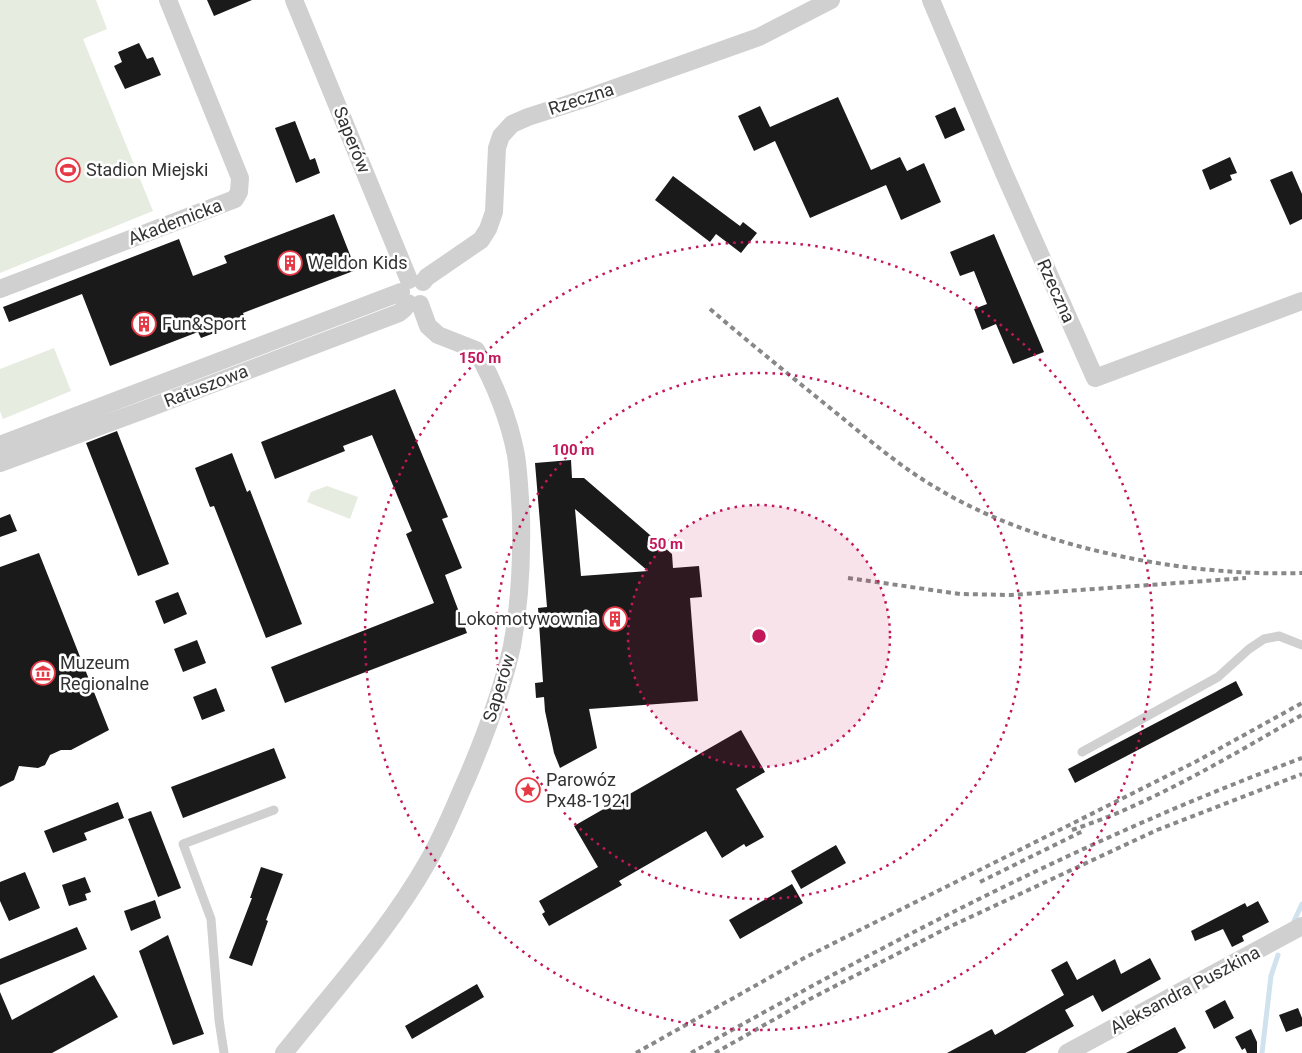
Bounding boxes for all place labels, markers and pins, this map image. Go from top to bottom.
sports icon: Stadion Miejski [55,157,81,183]
place label: Stadion Miejski [86,159,208,180]
building icon: Weldon Kids [277,250,303,276]
place label: Weldon Kids [308,252,408,273]
building icon: Fun&Sport [131,311,157,337]
place label: Fun&Sport [162,313,246,334]
building icon: Lokomotywownia [602,606,628,632]
place label: Lokomotywownia [457,608,598,629]
centre of rings [750,627,768,645]
place label: Muzeum Regionalne [60,652,149,694]
museum icon: Muzeum Regionalne [30,660,56,686]
place label: Parowóz Px48-1921 [546,769,632,811]
place icon: Parowóz Px48-1921 [515,777,541,803]

